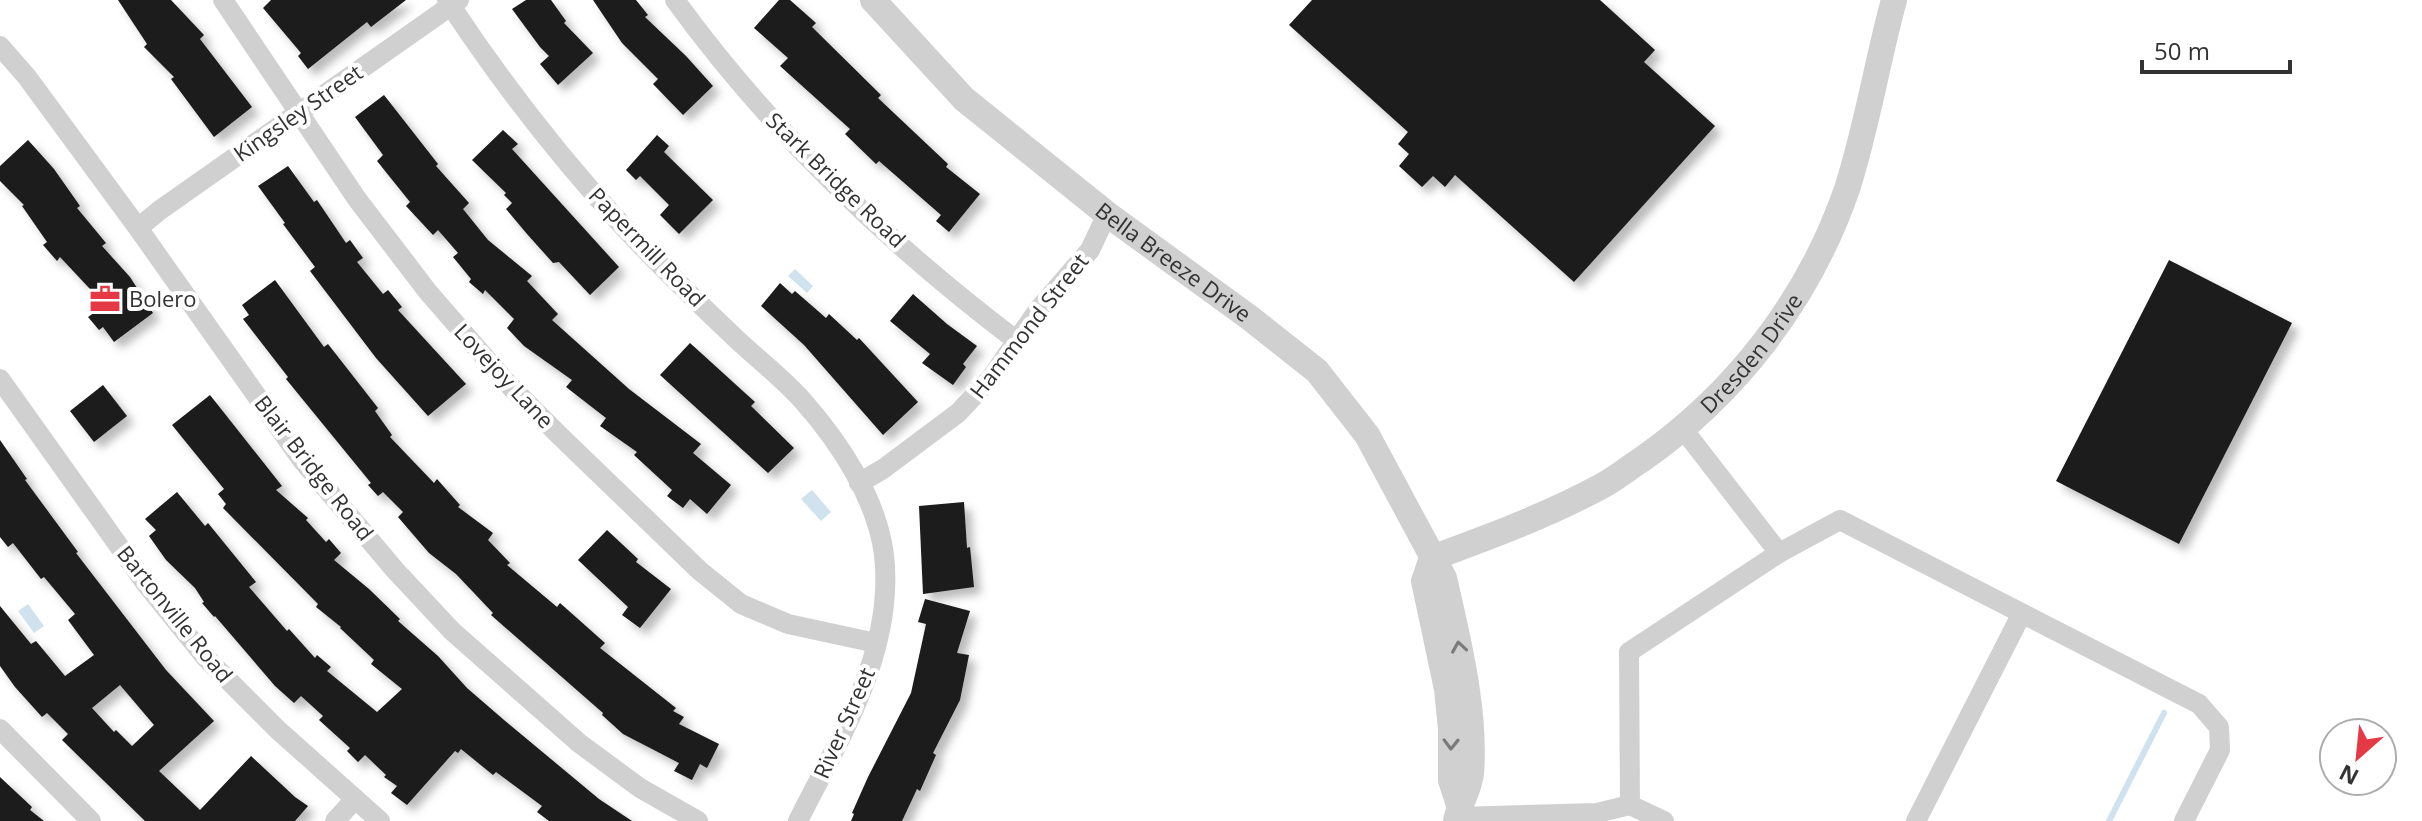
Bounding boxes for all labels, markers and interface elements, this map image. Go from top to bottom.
scale bar [2142,24,2290,74]
text: 50 m [2154,34,2210,67]
street label: Kingsley Street [227,56,368,168]
street label: Stark Bridge Road [760,105,913,254]
street label: Papermill Road [583,180,713,313]
street label: Bella Breeze Drive [1090,195,1258,328]
street label: Hammond Street [962,246,1094,404]
office icon: Bolero [88,282,122,316]
place label: Bolero [129,283,197,313]
street label: Dresden Drive [1693,287,1808,419]
street label: Lovejoy Lane [448,316,561,434]
street label: Blair Bridge Road [248,388,381,546]
street label: Bartonville Road [111,539,240,688]
one-way arrow [1451,640,1468,654]
street label: River Street [805,662,881,783]
north arrow [2318,717,2398,797]
one-way arrow [1442,738,1460,751]
text: N [2334,758,2363,793]

